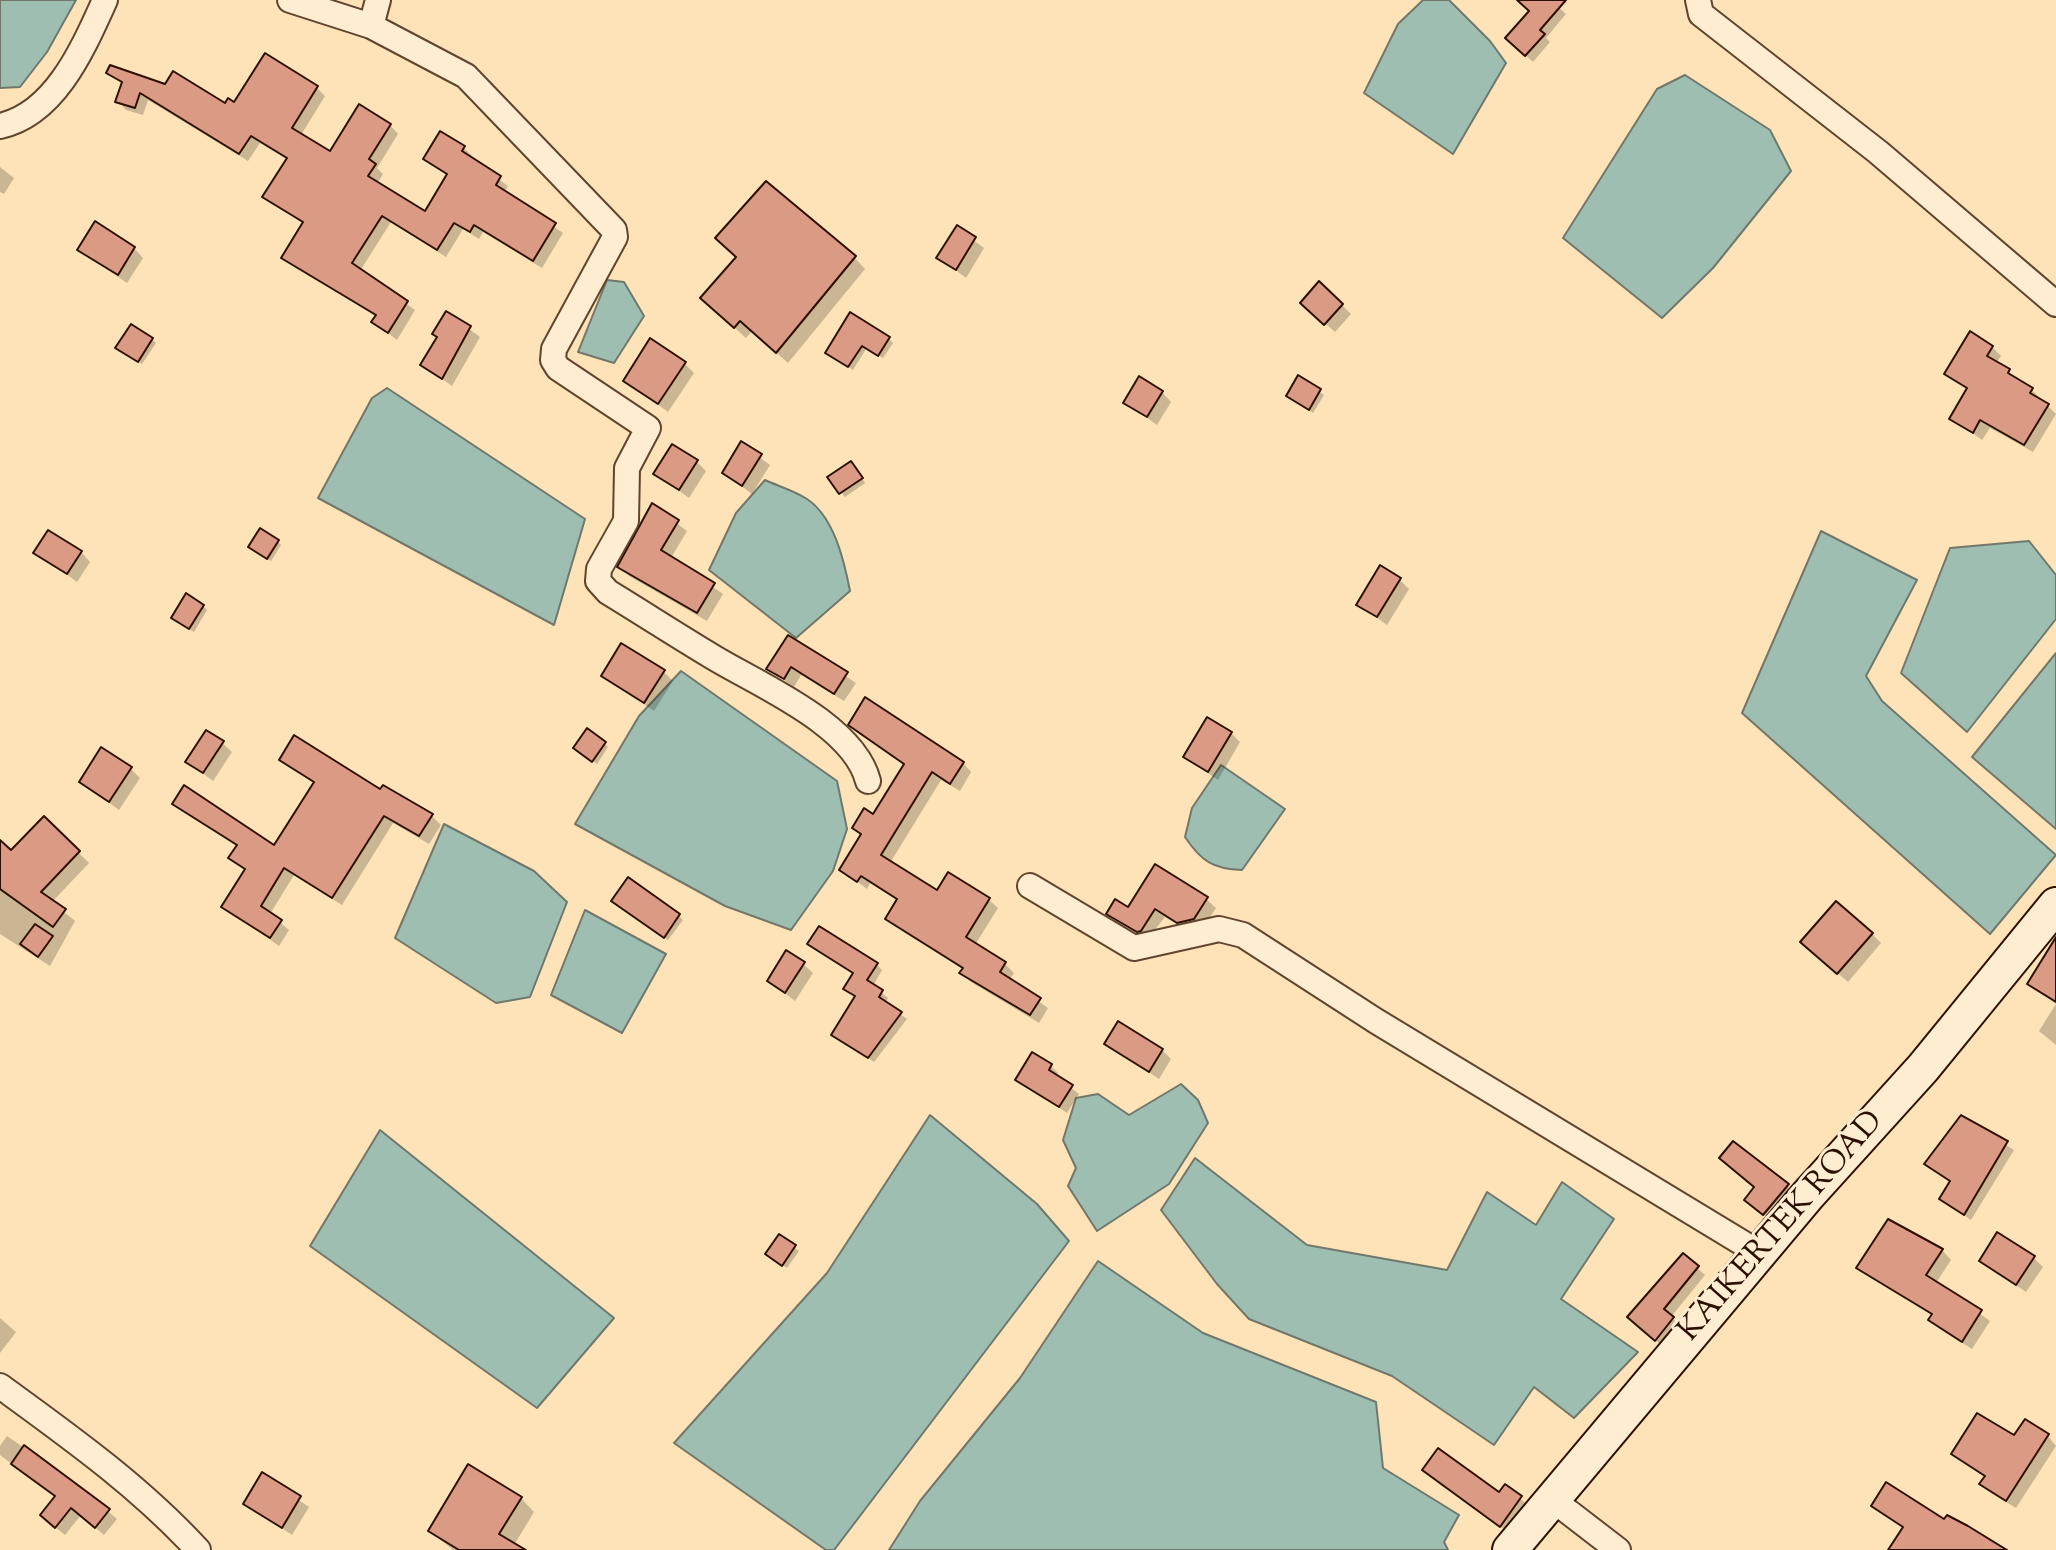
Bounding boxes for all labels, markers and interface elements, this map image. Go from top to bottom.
street label: KAIKERTEK ROAD [1672,1105,1894,1351]

